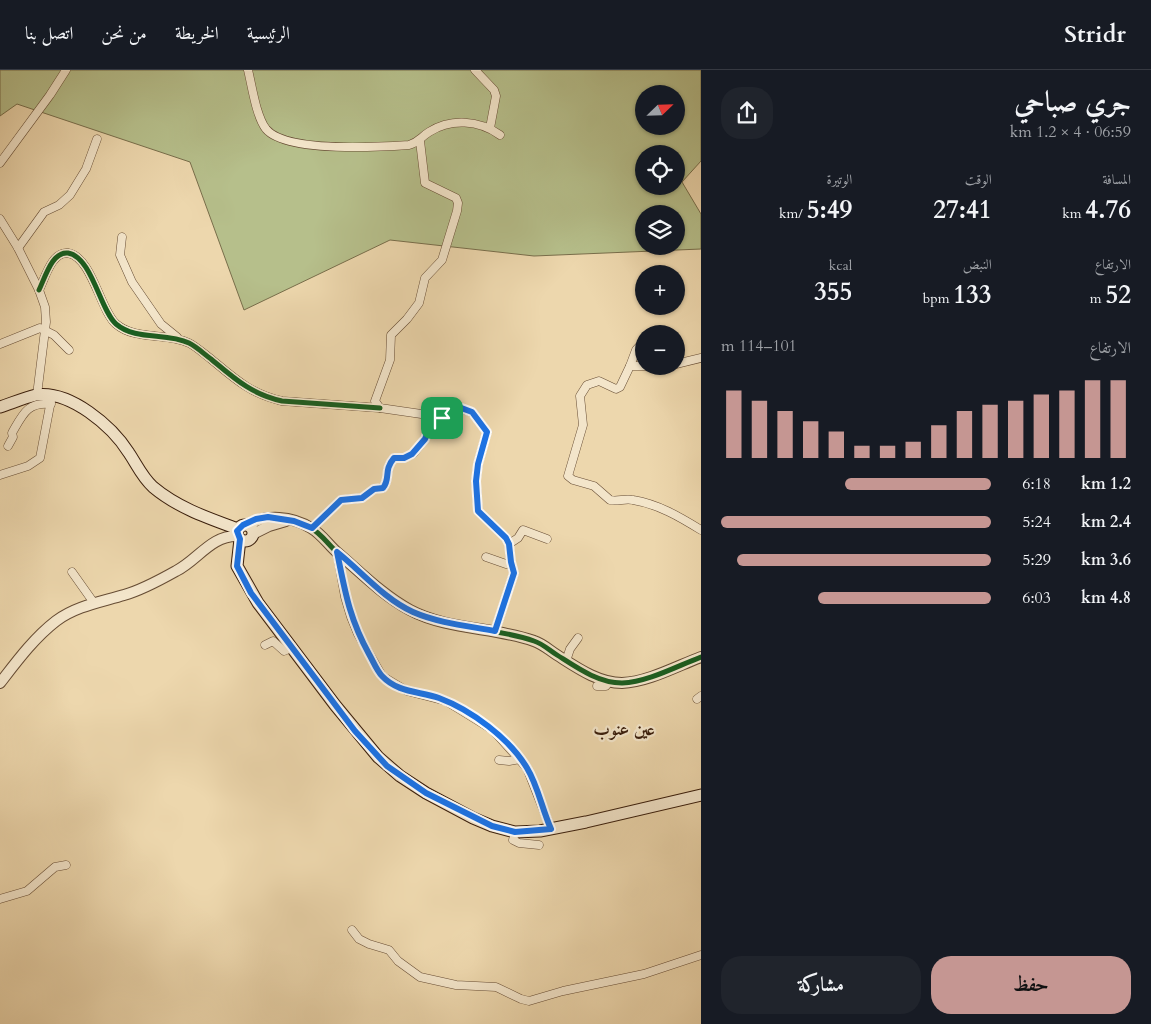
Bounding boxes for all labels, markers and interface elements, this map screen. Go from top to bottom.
text: Stridr [1064,18,1126,51]
text: اتصل بنا [25,21,73,46]
text: من نحن [101,21,147,46]
text: الخريطة [175,21,219,46]
text: الرئيسية [247,21,290,46]
text: جري صباحي [1014,83,1131,121]
north arrow [635,85,685,135]
map controls [635,85,685,375]
button: share [721,87,773,139]
text: 06:59 · 4 × 1.2 km [1010,121,1131,143]
button: locate [635,145,685,195]
text: الوتيرة [827,170,852,189]
text: الوقت [965,170,992,189]
text: المسافة [1102,170,1131,189]
text: 5:49 [807,193,852,227]
text: 27:41 [933,193,992,227]
text: 4.76 [1085,193,1131,227]
text: /km [779,204,807,223]
text: km [1062,204,1085,223]
button: layers [635,205,685,255]
text: النبض [963,255,992,274]
text: الارتفاع [1095,255,1131,274]
text: kcal [829,256,852,275]
button: + [635,265,685,315]
text: 355 [814,275,852,309]
text: 133 [953,278,992,312]
text: 52 [1105,278,1131,312]
text: bpm [923,289,953,308]
text: m [1090,289,1105,308]
button: − [635,325,685,375]
text: 101–114 m [721,335,797,357]
text: الارتفاع [1089,337,1131,359]
pin [421,397,463,439]
icon: arrive [428,404,456,432]
text: 6:18 [1022,473,1051,495]
text: 1.2 km [1081,473,1131,495]
text: 5:24 [1022,511,1051,533]
text: 2.4 km [1081,511,1131,533]
text: 5:29 [1022,549,1051,571]
text: 3.6 km [1081,549,1131,571]
text: 6:03 [1022,587,1051,609]
text: 4.8 km [1081,587,1131,609]
district label: عين عنوب [593,717,655,742]
button: مشاركة [721,956,921,1014]
button: حفظ [931,956,1131,1014]

